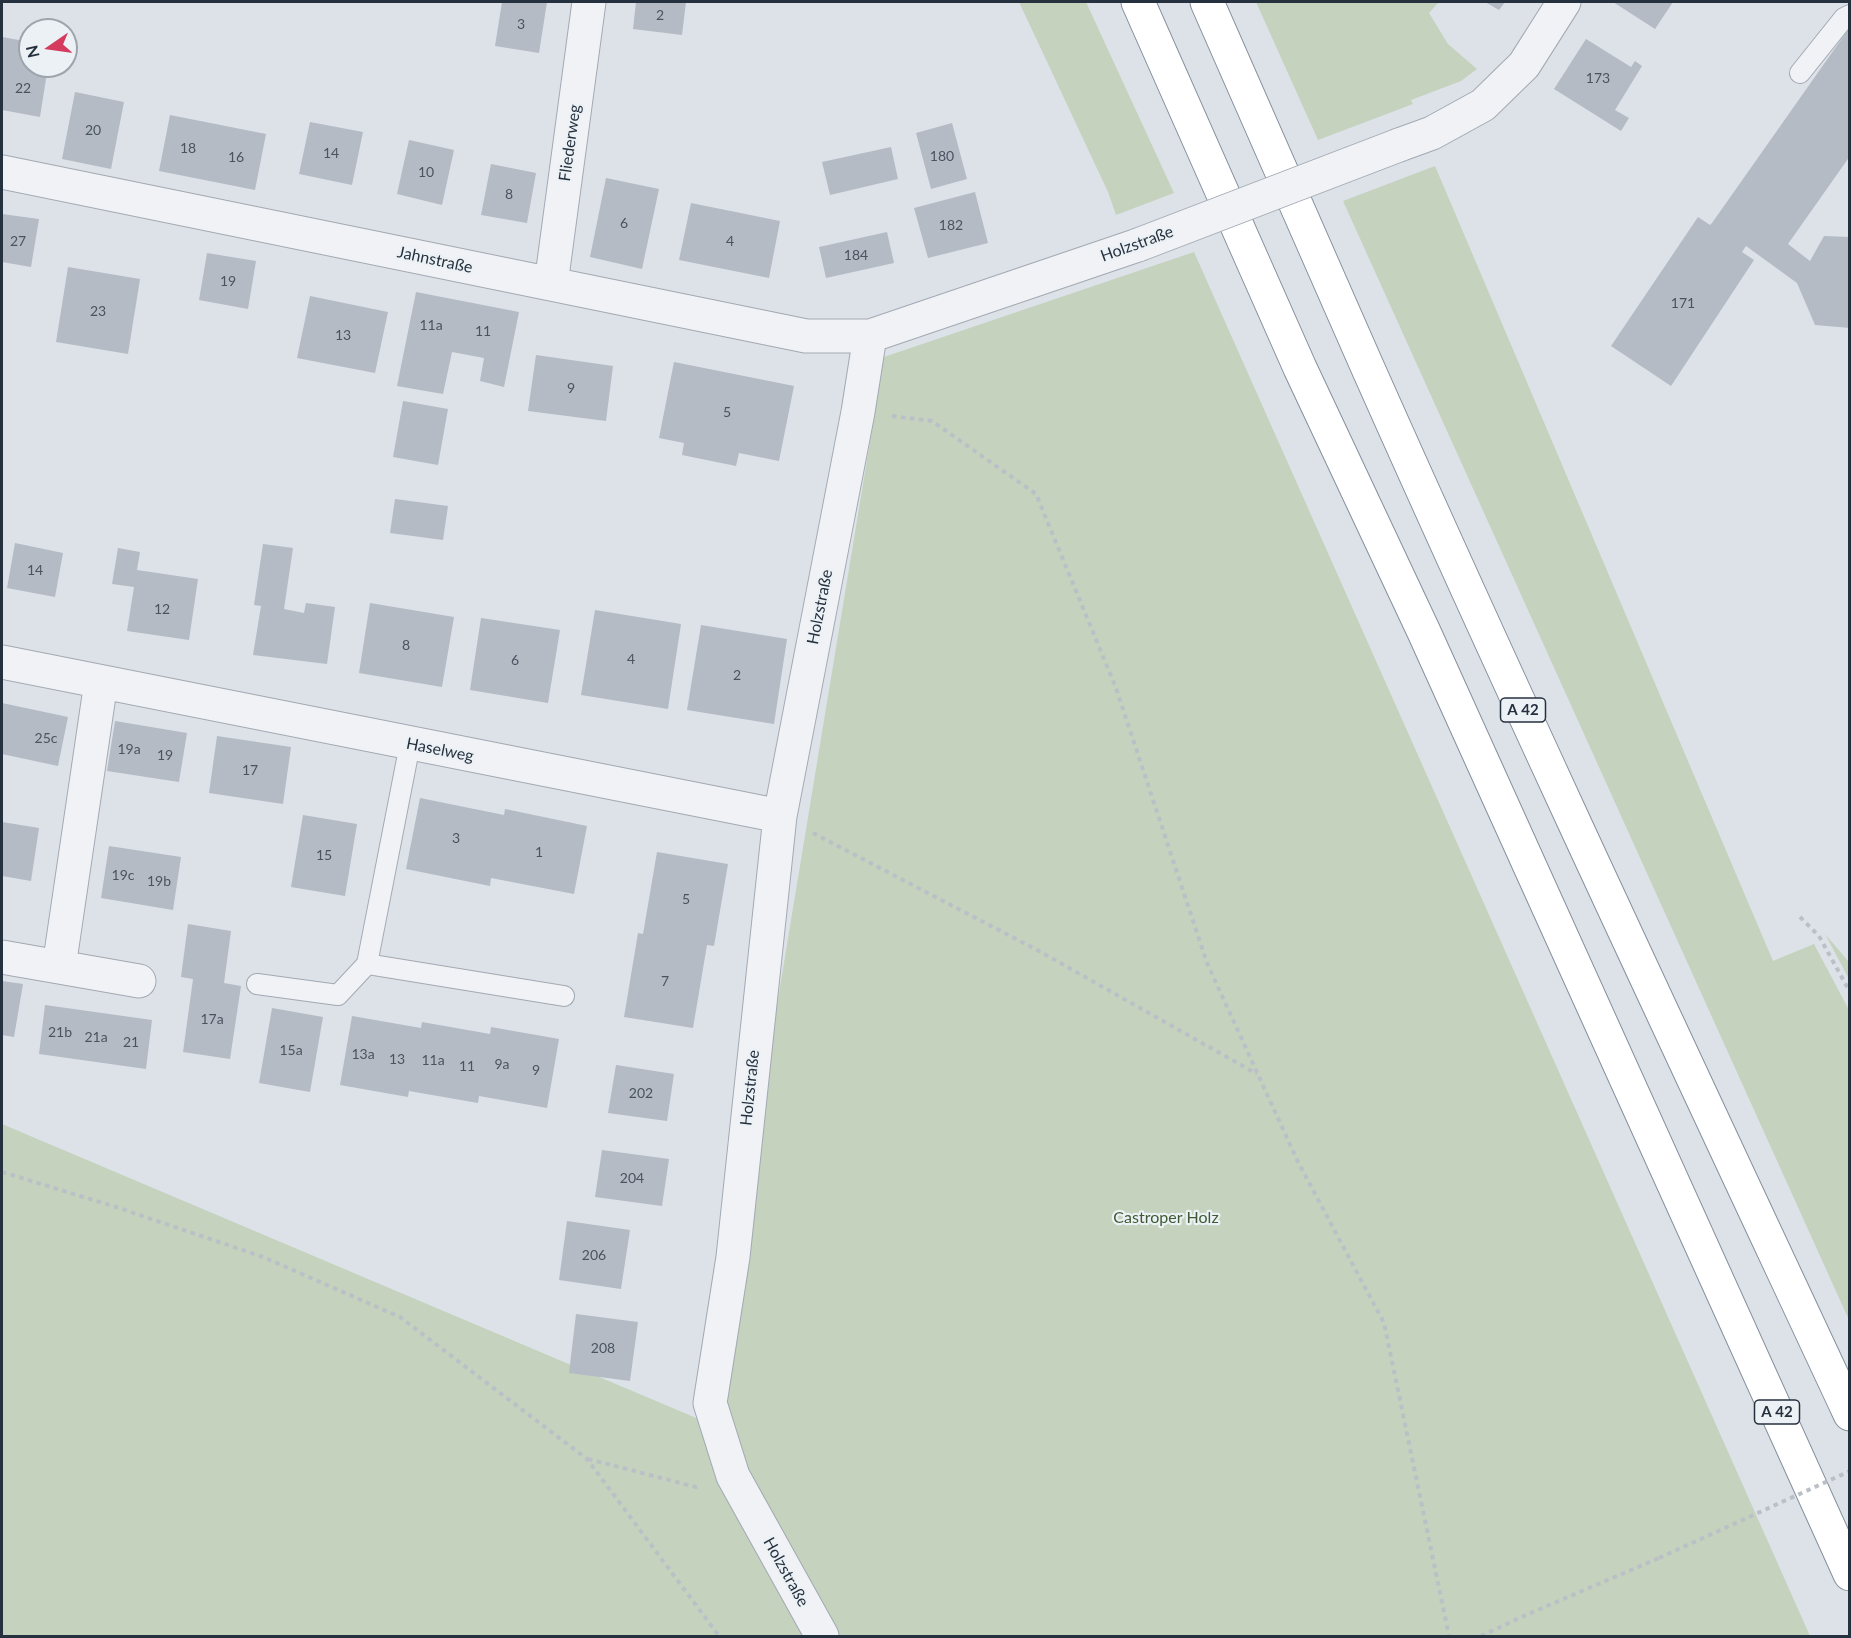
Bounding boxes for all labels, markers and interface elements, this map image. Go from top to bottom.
house number: 2 [656,7,664,23]
house number: 3 [517,16,525,32]
north arrow [18,18,78,78]
text: N [21,44,43,60]
house number: 173 [1586,70,1610,86]
house number: 22 [15,80,31,96]
street label: Fliederweg [555,103,585,183]
house number: 20 [85,122,101,138]
house number: 18 [180,140,196,156]
house number: 14 [323,145,339,161]
house number: 180 [930,148,954,164]
house number: 16 [228,149,244,165]
house number: 10 [418,164,434,180]
house number: 8 [505,186,513,202]
house number: 6 [620,215,628,231]
house number: 182 [939,217,963,233]
street label: Holzstraße [1098,222,1176,266]
house number: 27 [10,233,26,249]
house number: 4 [726,233,734,249]
street label: Jahnstraße [396,243,474,277]
house number: 184 [844,247,868,263]
house number: 19 [220,273,236,289]
house number: 171 [1671,295,1695,311]
house number: 23 [90,303,106,319]
house number: 11a [419,317,443,333]
house number: 11 [475,323,491,339]
house number: 13 [335,327,351,343]
house number: 9 [567,380,575,396]
house number: 5 [723,404,731,420]
house number: 14 [27,562,43,578]
street label: Holzstraße [803,568,837,646]
house number: 12 [154,601,170,617]
house number: 8 [402,637,410,653]
house number: 4 [627,651,635,667]
house number: 6 [511,652,519,668]
house number: 2 [733,667,741,683]
road number: A 42 [1500,698,1546,722]
house number: 25c [35,730,57,746]
street label: Haselweg [405,734,475,766]
house number: 19a [117,741,141,757]
house number: 19 [157,747,173,763]
house number: 17 [242,762,258,778]
house number: 3 [452,830,460,846]
house number: 1 [535,844,543,860]
house number: 15 [316,847,332,863]
house number: 19c [112,867,134,883]
house number: 19b [147,873,171,889]
house number: 5 [682,891,690,907]
house number: 7 [661,973,669,989]
house number: 17a [200,1011,224,1027]
house number: 21b [48,1024,72,1040]
house number: 21a [84,1029,108,1045]
house number: 21 [123,1034,139,1050]
house number: 15a [279,1042,303,1058]
house number: 13a [351,1046,375,1062]
street label: Holzstraße [736,1049,764,1127]
house number: 13 [389,1051,405,1067]
house number: 11a [421,1052,445,1068]
house number: 9a [494,1056,510,1072]
house number: 11 [459,1058,475,1074]
house number: 9 [532,1062,540,1078]
house number: 202 [629,1085,653,1101]
house number: 204 [620,1170,644,1186]
park label: Castroper Holz [1113,1208,1219,1228]
house number: 206 [582,1247,606,1263]
house number: 208 [591,1340,615,1356]
road number: A 42 [1754,1400,1800,1424]
street label: Holzstraße [759,1534,813,1610]

